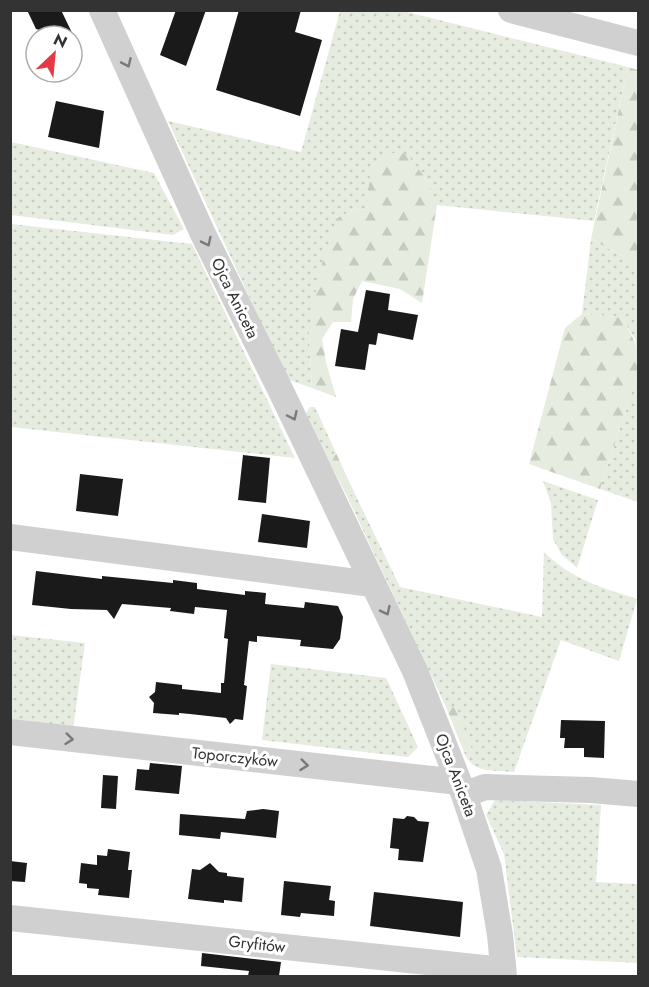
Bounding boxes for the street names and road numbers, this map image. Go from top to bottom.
street label: Ojca Aniceta [206,254,264,342]
street label: Ojca Aniceta [430,730,482,820]
street label: Toporczyków [191,741,279,773]
street label: Gryfitów [227,930,287,958]

